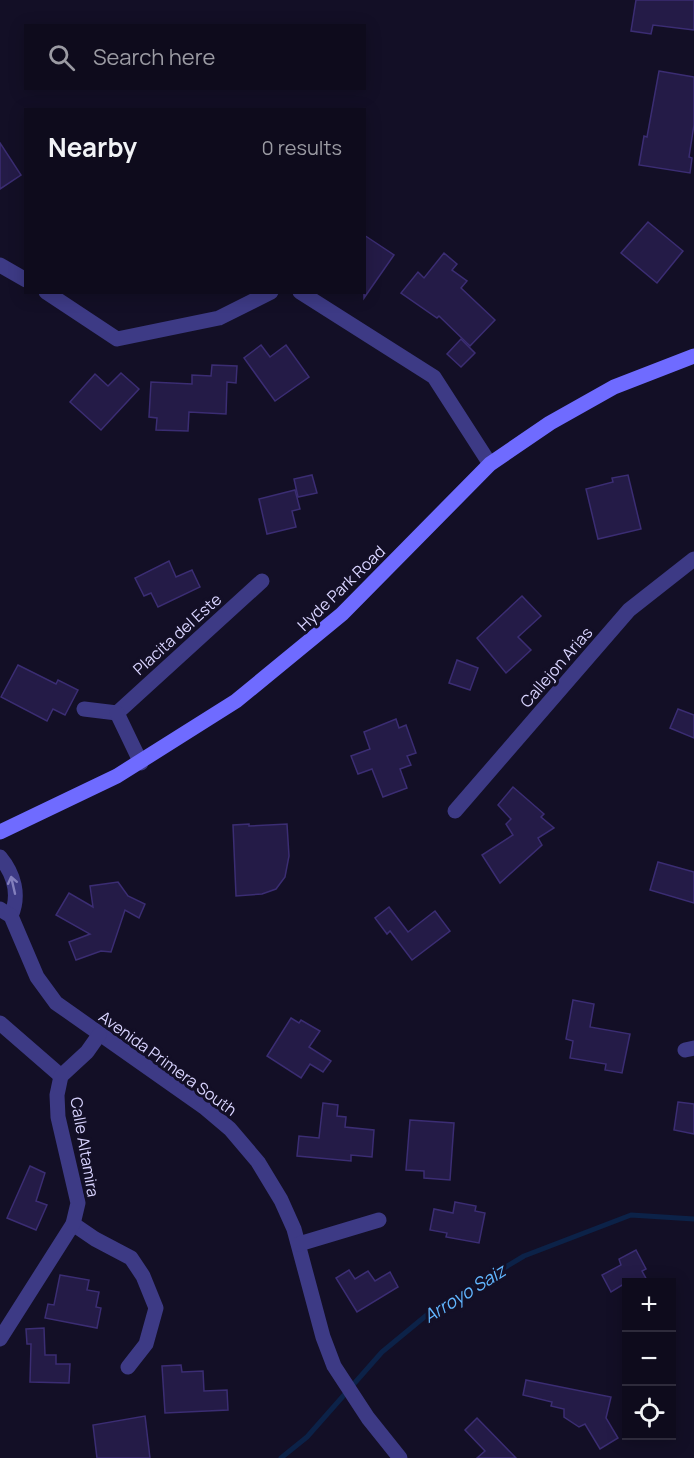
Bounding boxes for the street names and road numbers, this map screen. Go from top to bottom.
street label: Hyde Park Road [292,540,390,636]
street label: Placita del Este [128,588,226,680]
street label: Callejon Arias [515,622,597,712]
street label: Avenida Primera South [95,1005,241,1121]
street label: Calle Altamira [65,1095,105,1199]

